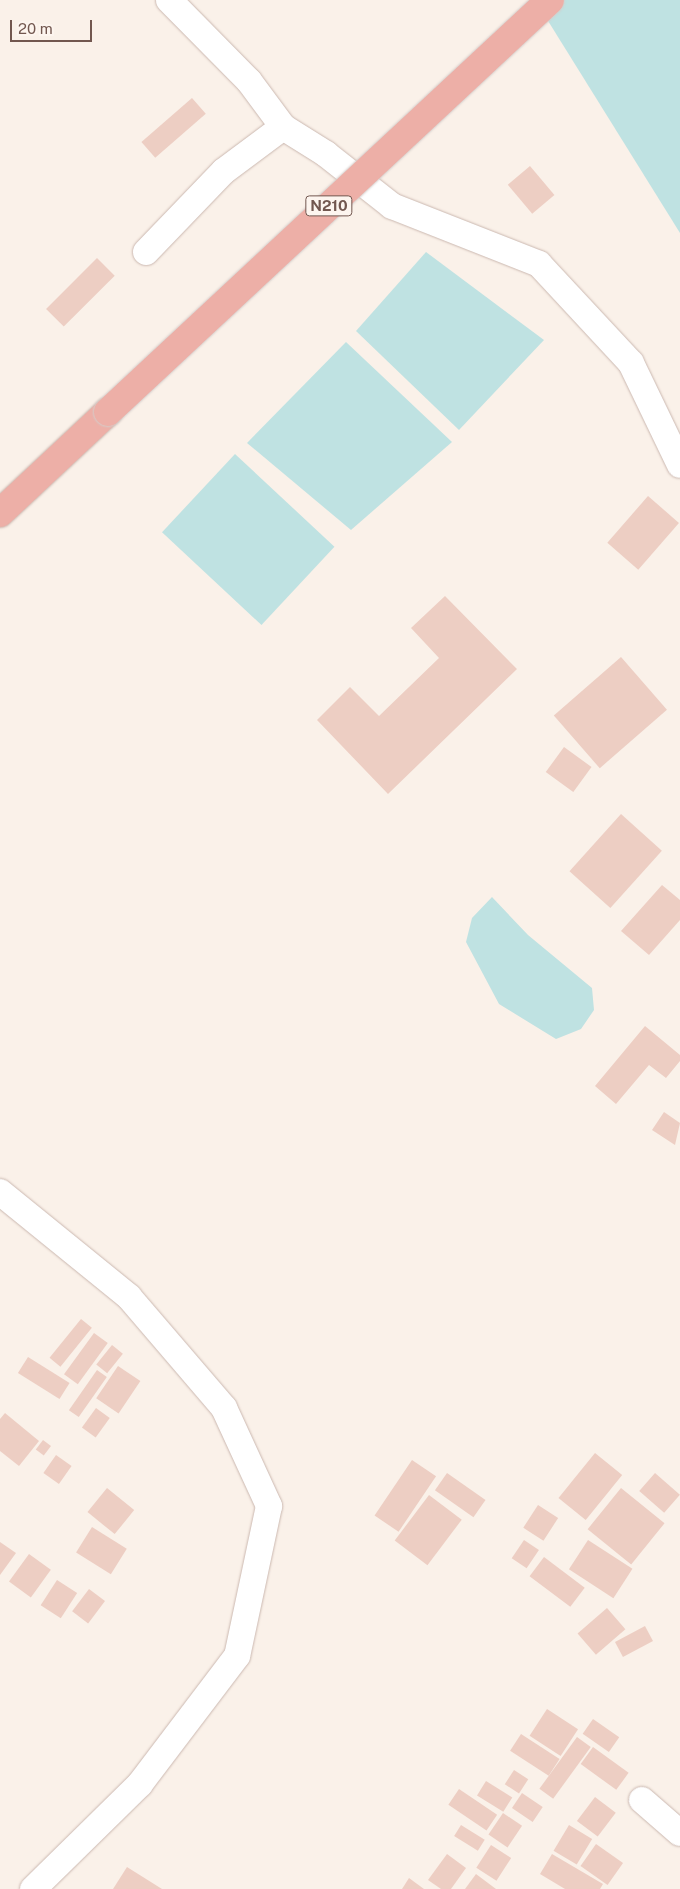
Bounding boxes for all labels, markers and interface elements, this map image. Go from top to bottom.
scale bar [12,10,95,42]
text: 20 m [18,20,53,37]
road number: N210 [305,194,353,218]

